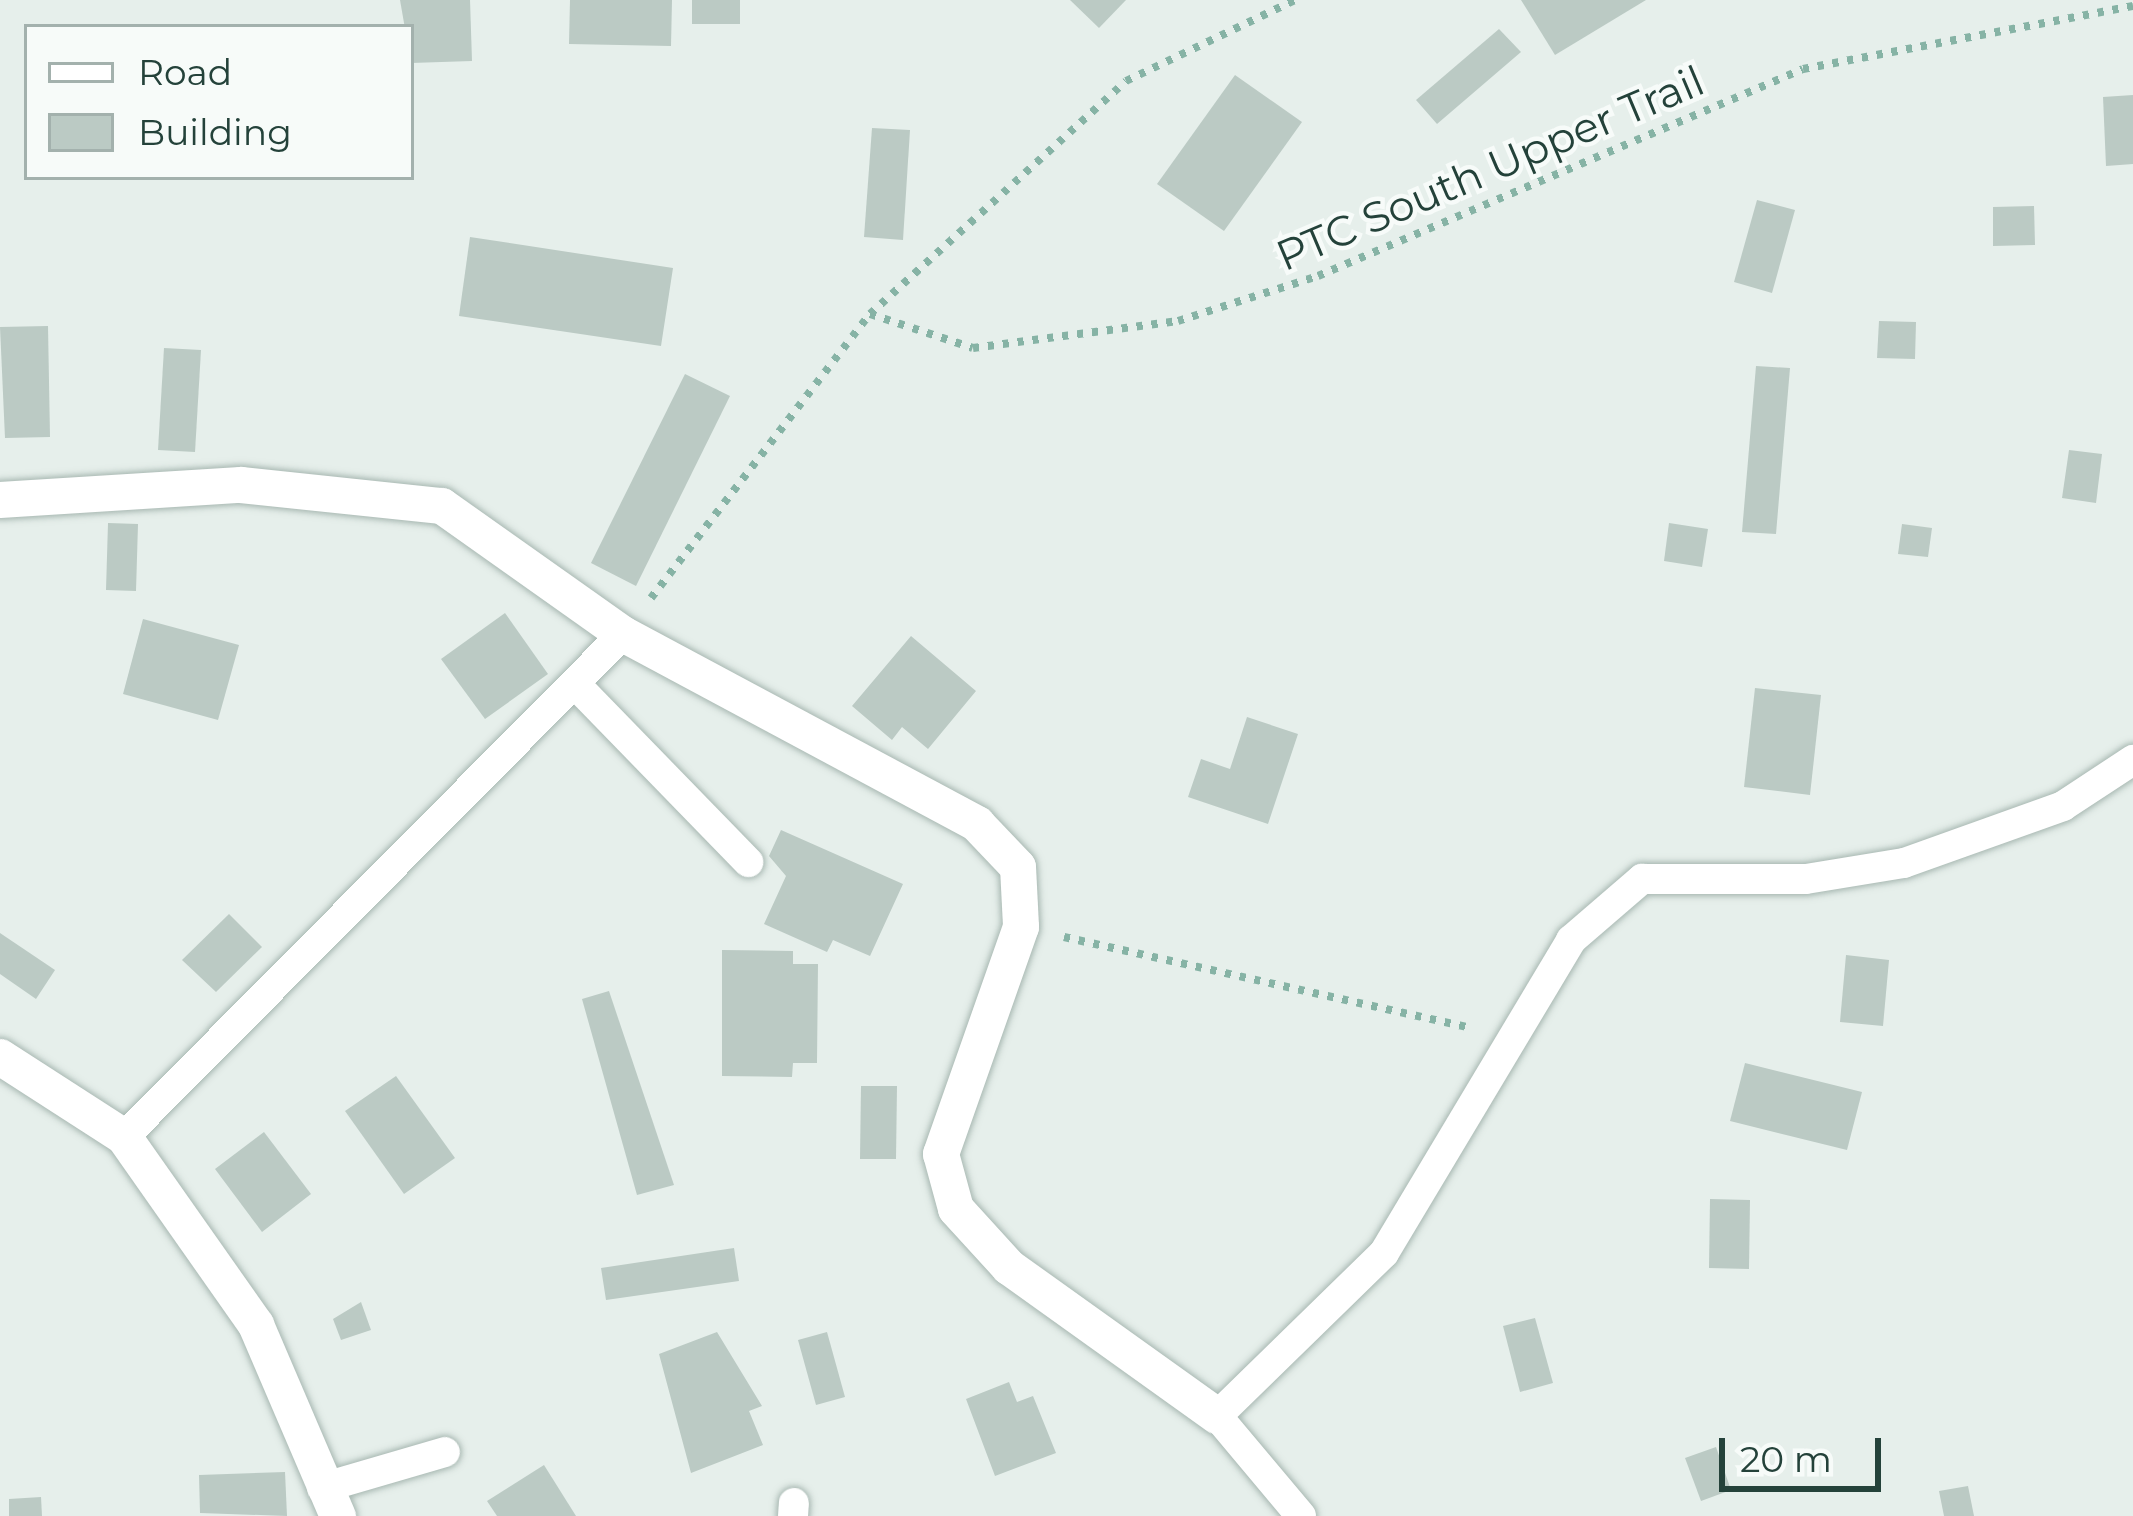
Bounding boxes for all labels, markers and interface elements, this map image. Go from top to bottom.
legend [24,24,414,180]
text: Road [138,50,232,94]
street label: PTC South Upper Trail [1269,55,1711,281]
text: Building [138,110,292,154]
scale bar [1725,1414,1887,1488]
text: 20 m [1740,1437,1832,1481]

